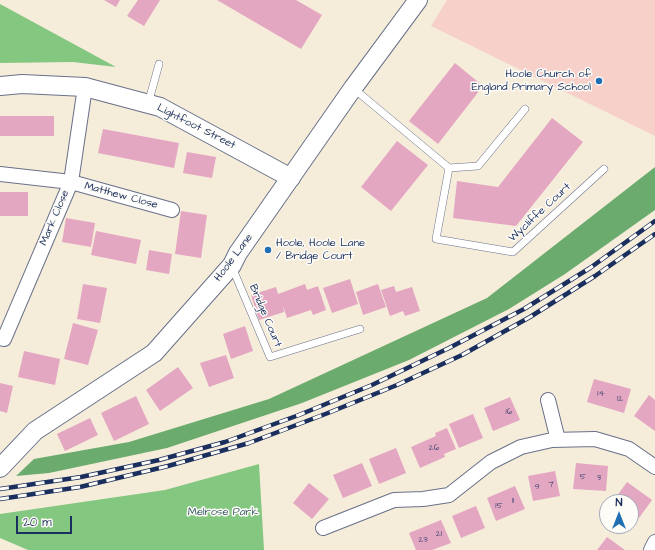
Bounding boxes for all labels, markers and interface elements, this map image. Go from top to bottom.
place label: Hoole Church of England Primary School [471,68,591,94]
marker: Hoole Church of England Primary School [594,76,604,86]
street label: Lightfoot Street [154,101,238,153]
street label: Matthew Close [83,180,159,212]
street label: Wycliffe Court [506,181,574,245]
street label: Mark Close [37,188,73,248]
street label: Hoole Lane [212,232,256,284]
place label: Hoole, Hoole Lane / Bridge Court [276,237,365,263]
marker: Hoole, Hoole Lane / Bridge Court [263,245,273,255]
street label: Bridge Court [246,282,284,350]
house number: 14 [597,389,605,399]
house number: 12 [617,394,623,404]
house number: 16 [506,407,512,417]
house number: 26 [429,443,439,453]
house number: 5 [580,472,586,482]
house number: 3 [597,473,601,483]
house number: 7 [548,480,554,490]
house number: 9 [534,482,540,492]
north arrow [599,494,639,534]
text: N [616,495,622,510]
house number: 11 [512,496,514,506]
house number: 15 [495,501,503,511]
park label: Melrose Park [188,506,258,520]
scale bar [18,508,74,534]
text: 20 m [23,514,52,531]
house number: 21 [436,529,442,539]
house number: 23 [418,535,428,545]

